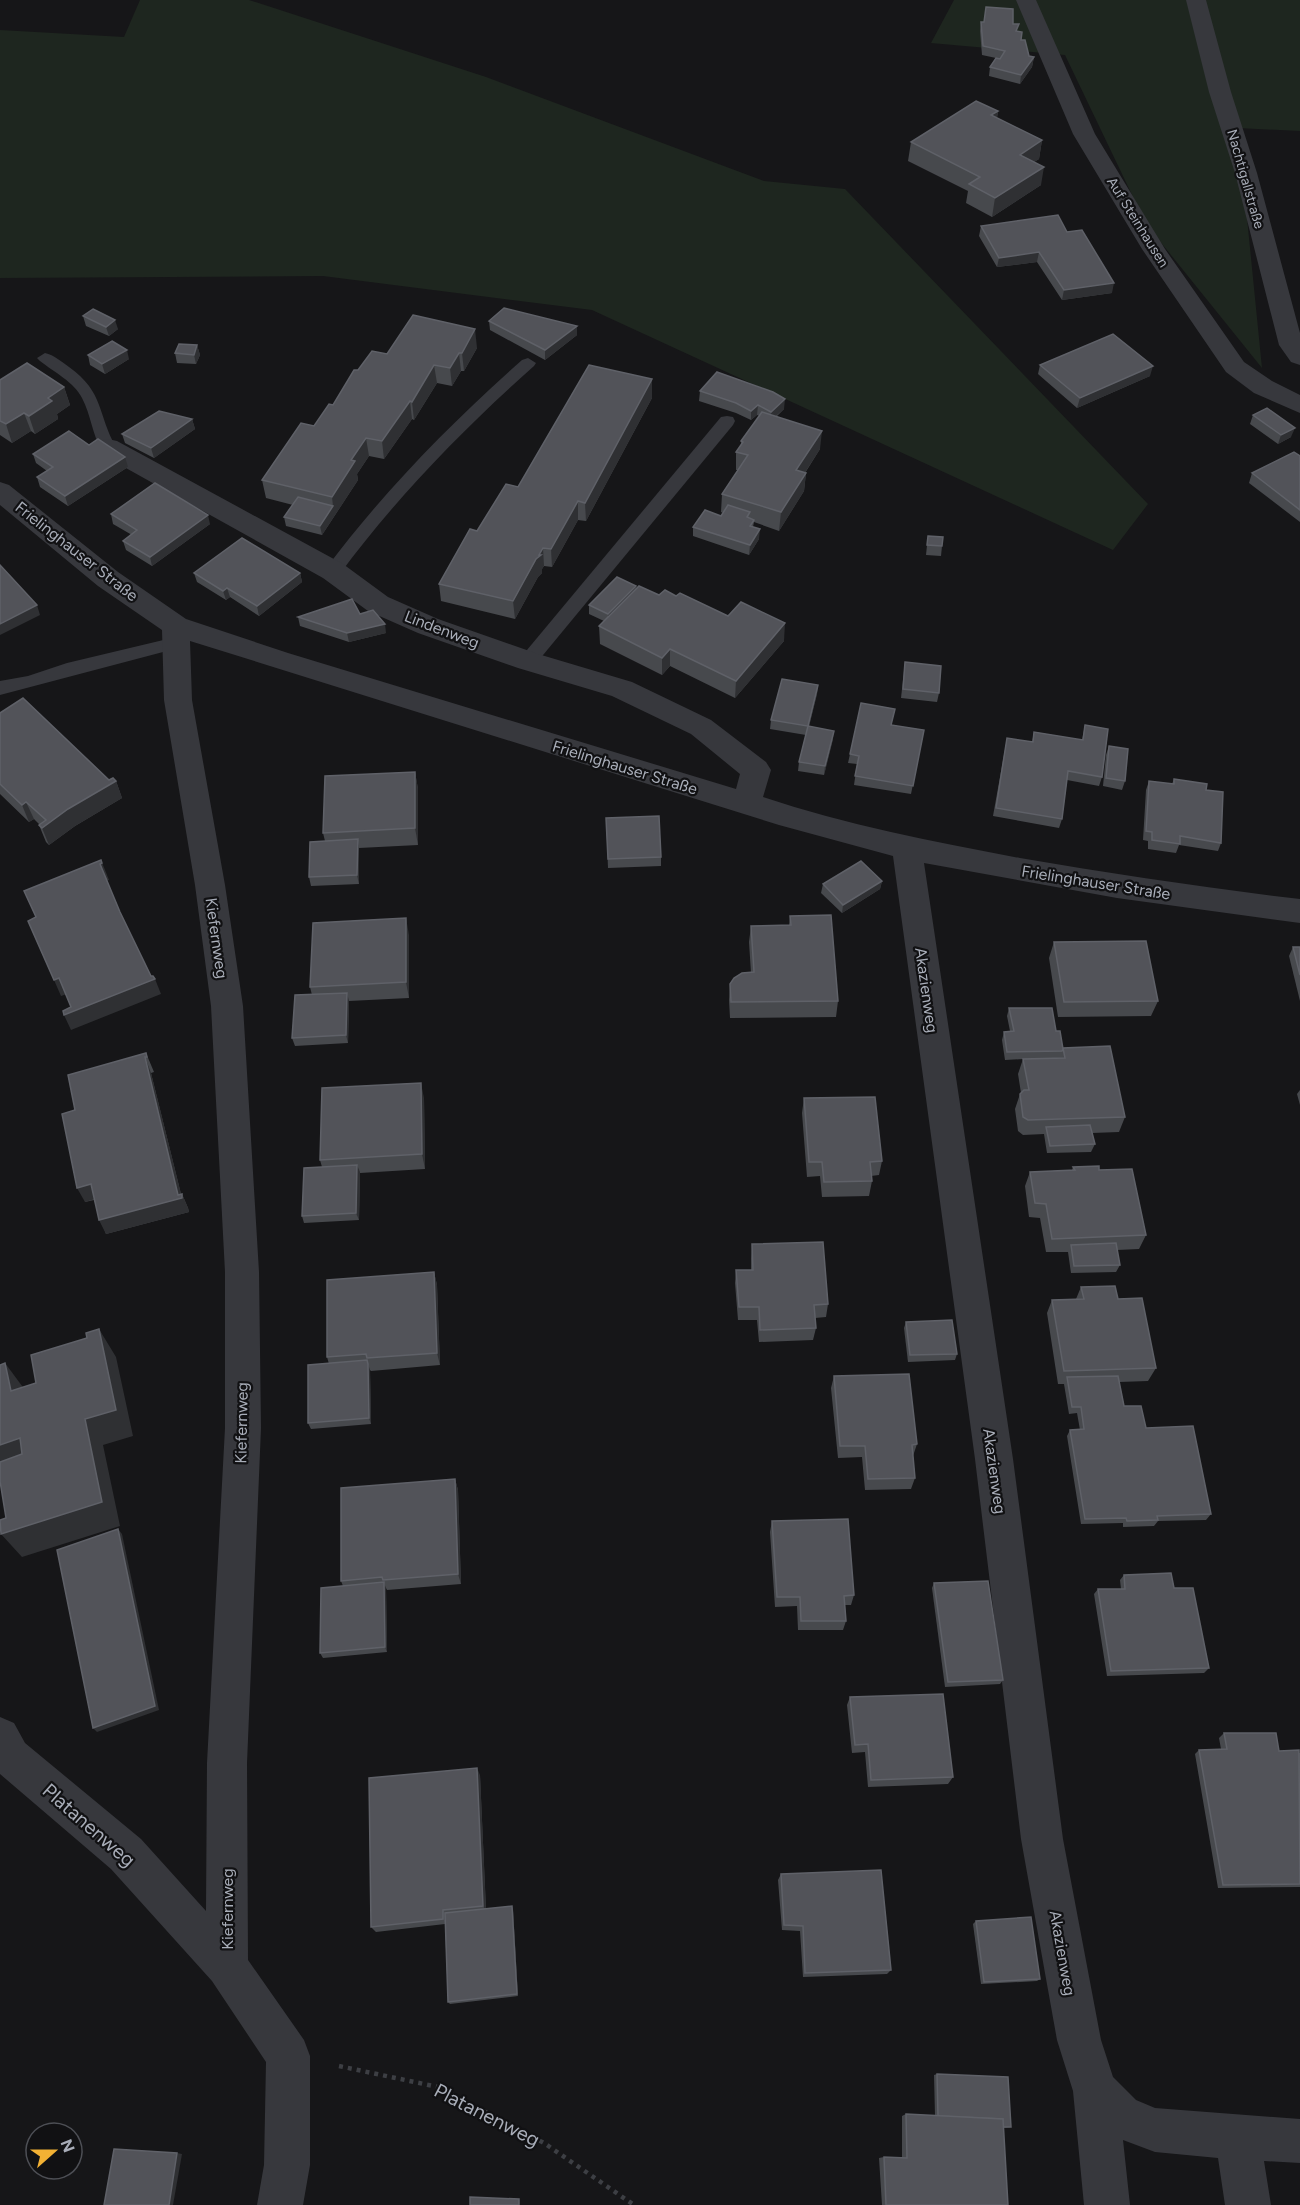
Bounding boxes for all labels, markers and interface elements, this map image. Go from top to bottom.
street label: Nachtigallstraße [1223,127,1268,231]
street label: Auf Steinhausen [1103,174,1172,271]
street label: Frielinghauser Straße [11,498,142,605]
street label: Lindenweg [402,607,482,652]
street label: Frielinghauser Straße [550,736,700,799]
street label: Frielinghauser Straße [1020,861,1172,904]
street label: Kiefernweg [201,896,232,980]
street label: Akazienweg [911,946,942,1034]
street label: Kiefernweg [231,1382,252,1464]
street label: Akazienweg [979,1427,1010,1515]
street label: Platanenweg [38,1778,140,1872]
street label: Kiefernweg [218,1868,237,1950]
street label: Akazienweg [1046,1909,1079,1997]
street label: Platanenweg [430,2078,544,2152]
north arrow [24,2121,84,2181]
text: N [56,2137,79,2155]

